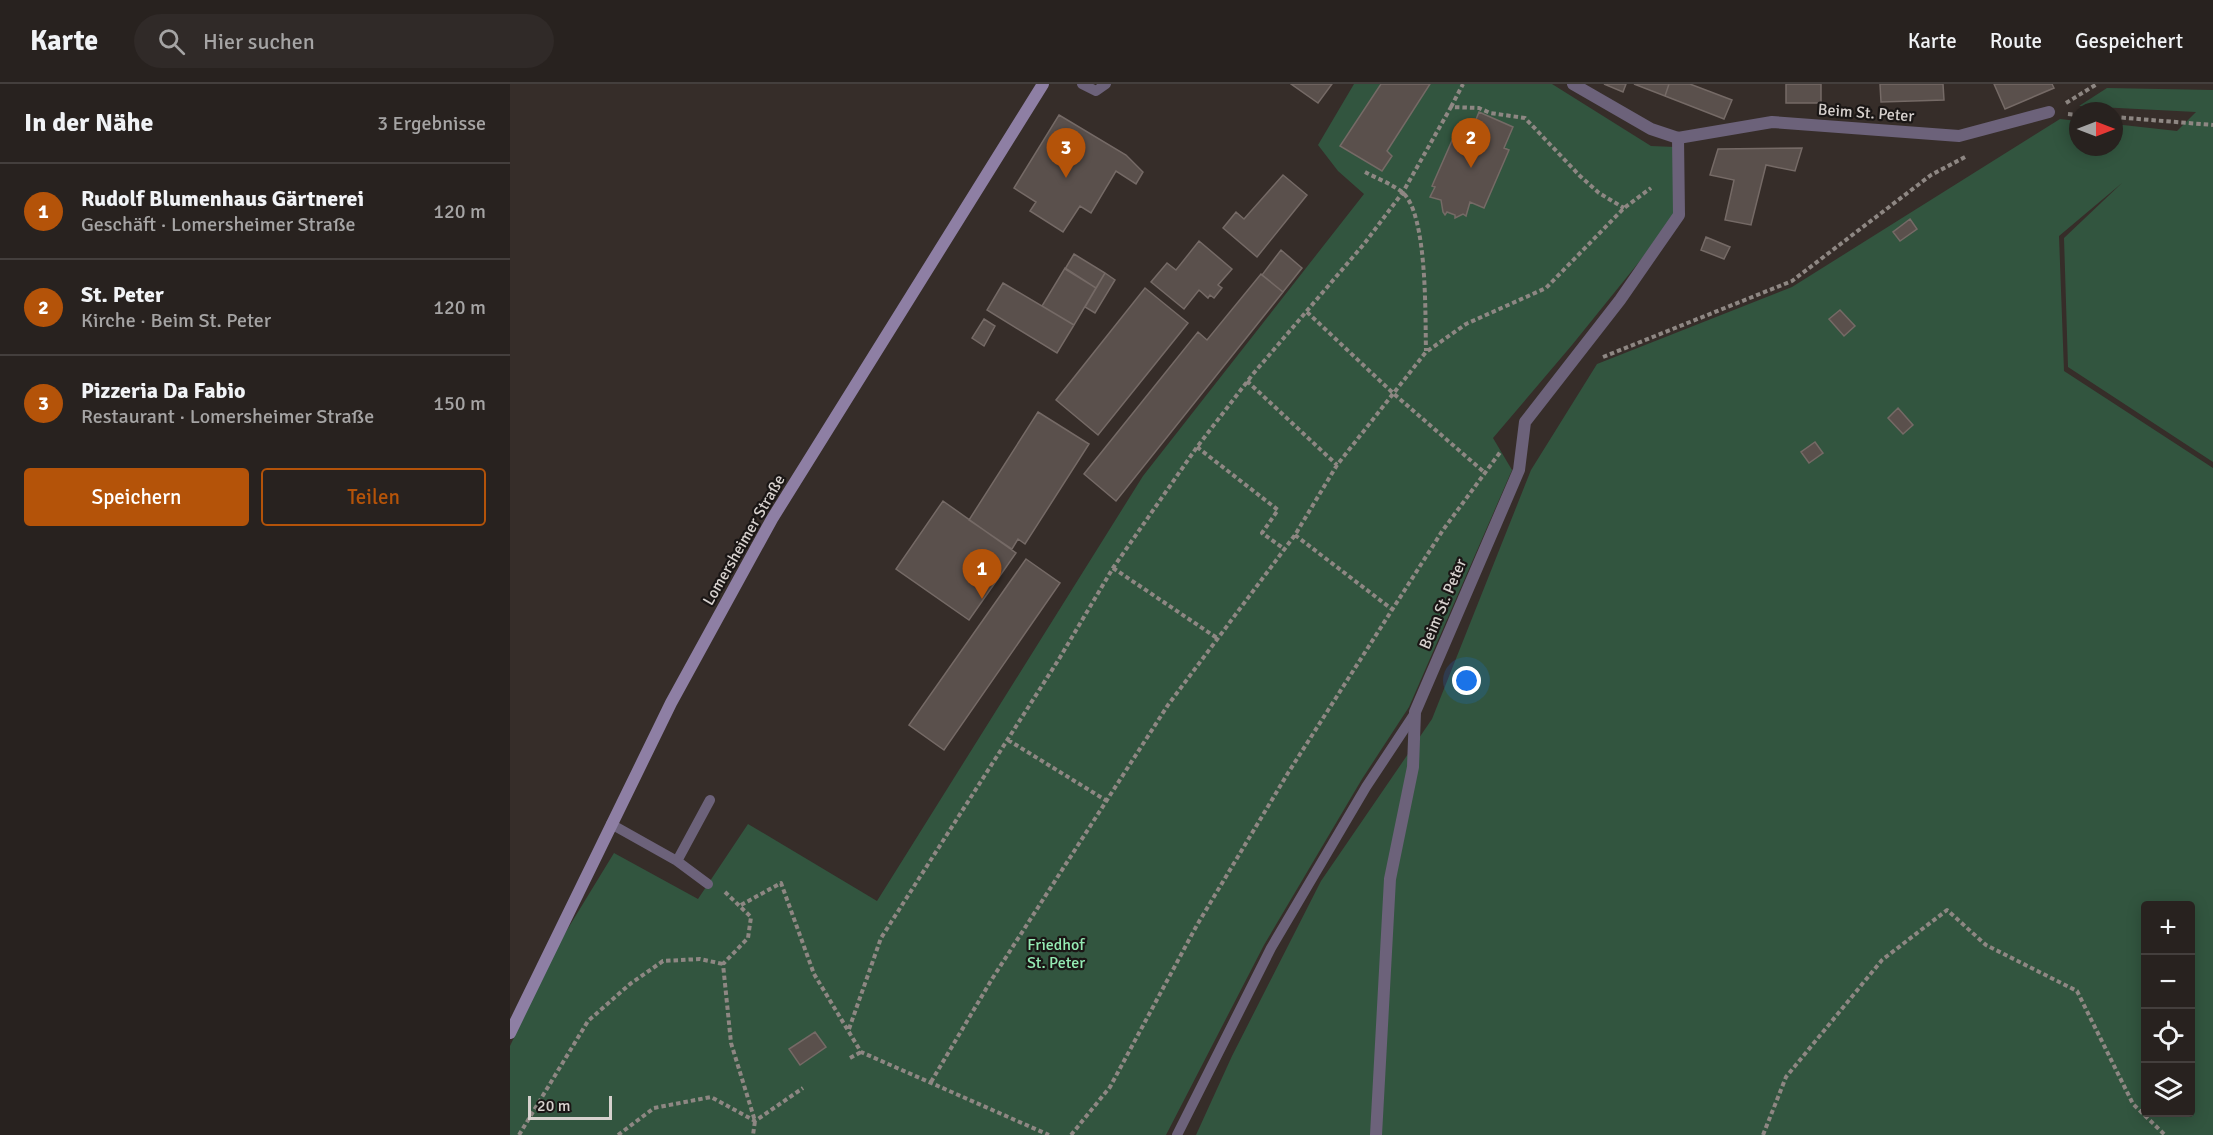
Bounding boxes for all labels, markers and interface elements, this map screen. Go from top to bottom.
search box [134,14,554,68]
text: Karte [30,24,98,58]
icon: search [155,25,188,58]
text: Hier suchen [203,28,315,55]
text: Karte [1908,28,1957,54]
text: Route [1990,28,2042,54]
text: Gespeichert [2075,28,2183,54]
street label: Beim St. Peter [1817,100,1915,126]
north arrow [2069,102,2123,156]
text: In der Nähe [24,107,154,139]
text: 3 Ergebnisse [377,111,486,136]
pin: 2 [1452,118,1490,168]
pin: 3 [1046,128,1086,178]
text: Rudolf Blumenhaus Gärtnerei [81,185,364,212]
text: 1 [38,199,49,224]
text: 120 m [433,199,486,224]
text: Geschäft · Lomersheimer Straße [81,212,355,237]
text: St. Peter [81,281,164,308]
text: 2 [38,295,49,320]
text: 120 m [433,295,486,320]
text: Kirche · Beim St. Peter [81,308,271,333]
text: Pizzeria Da Fabio [81,377,245,404]
text: 3 [38,391,49,416]
text: 150 m [433,391,486,416]
text: Restaurant · Lomersheimer Straße [81,404,374,429]
button: Speichern [24,468,249,526]
button: Teilen [261,468,486,526]
street label: Lomersheimer Straße [698,471,790,609]
pin: 1 [962,550,1002,599]
street label: Beim St. Peter [1415,556,1471,652]
your location [1452,666,1481,695]
map controls [2141,901,2195,1117]
button: + [2141,901,2195,955]
park label: Friedhof St. Peter [1027,935,1085,973]
button: − [2141,955,2195,1009]
button: locate [2141,1009,2195,1063]
button: layers [2141,1063,2195,1117]
scale bar [528,1093,612,1120]
text: 20 m [537,1096,571,1116]

